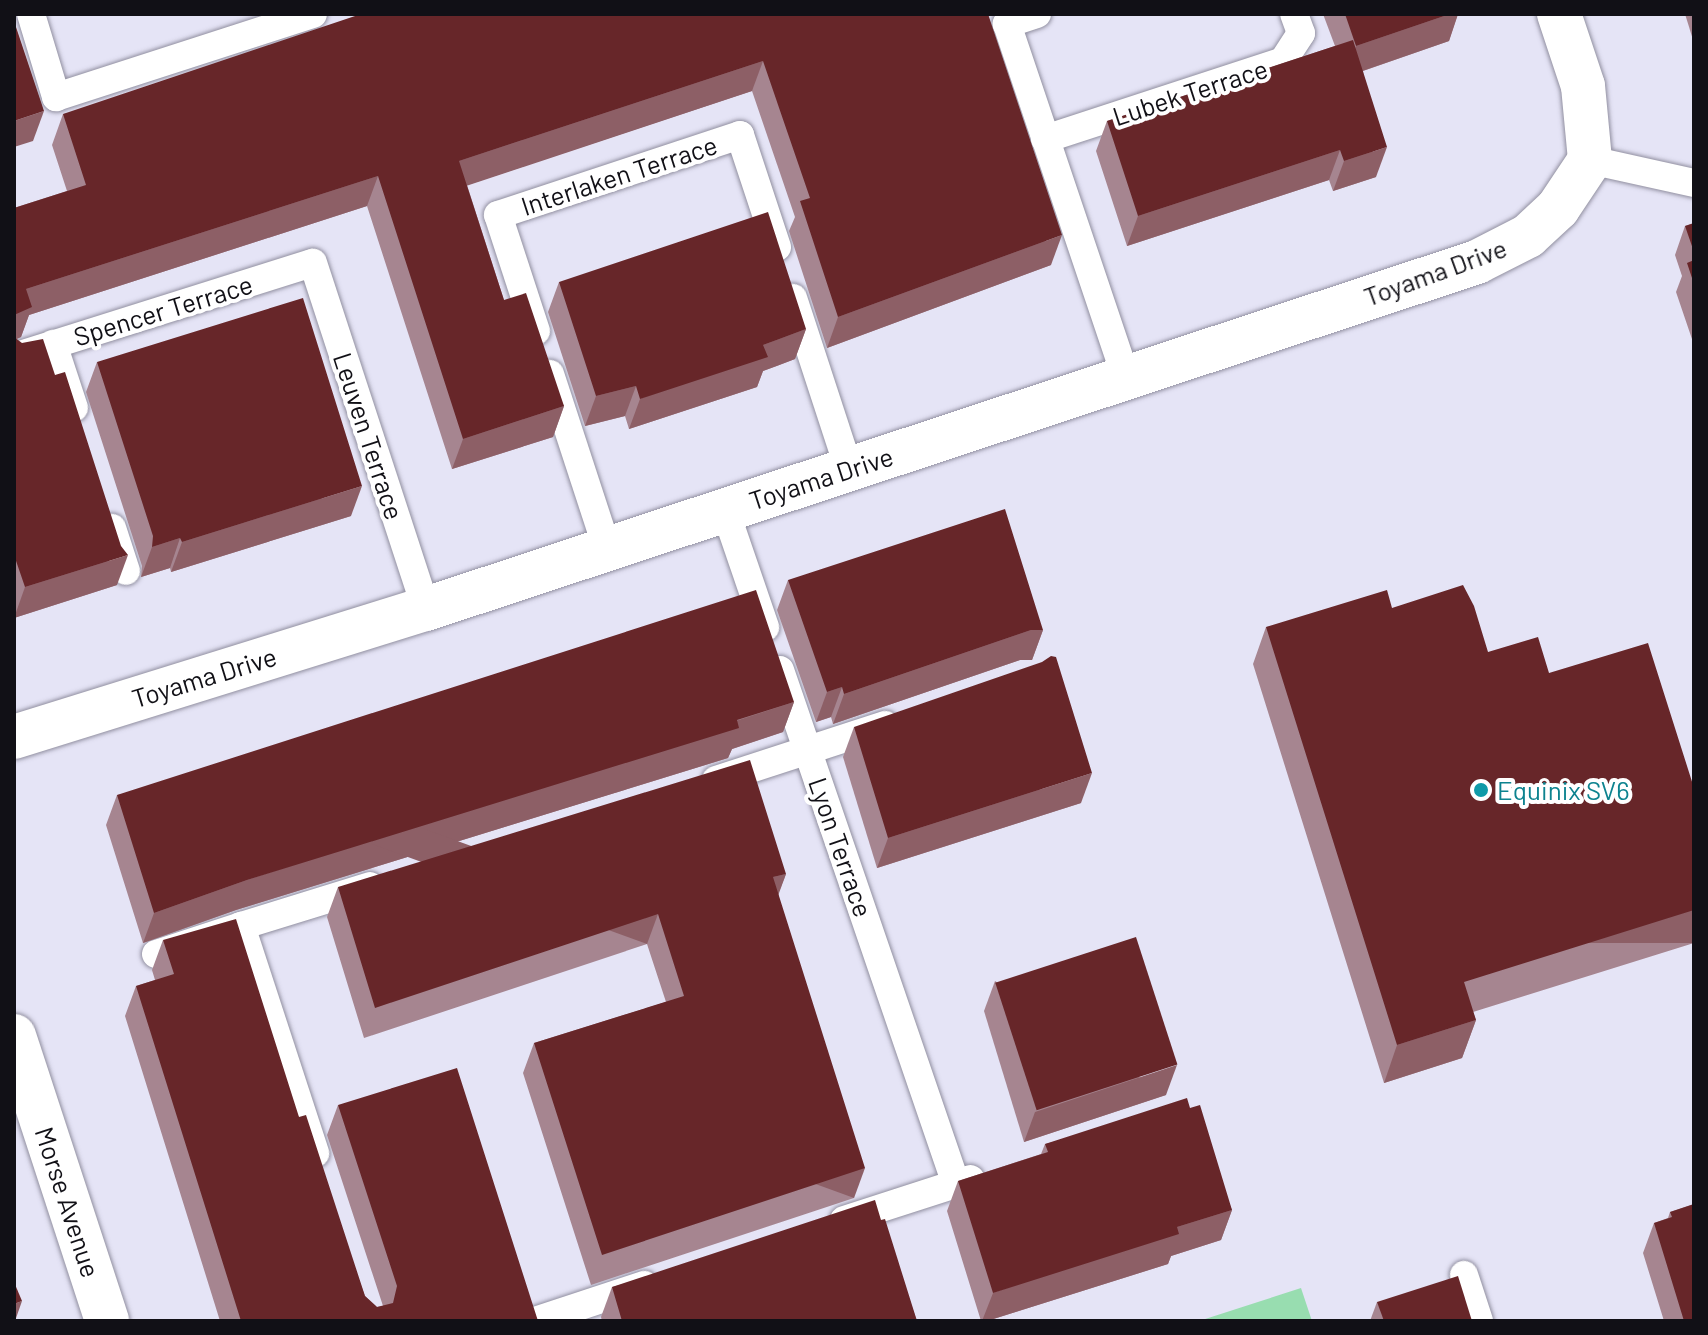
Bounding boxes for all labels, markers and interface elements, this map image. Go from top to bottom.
street label: Lubek Terrace [1109,52,1271,132]
street label: Interlaken Terrace [517,129,721,221]
street label: Toyama Drive [1359,232,1511,312]
street label: Spencer Terrace [70,268,256,352]
street label: Leuven Terrace [327,349,411,523]
street label: Toyama Drive [745,440,897,516]
street label: Toyama Drive [128,640,280,714]
street label: Lyon Terrace [803,773,879,921]
place label: Equinix SV6 [1497,774,1630,806]
marker: Equinix SV6 [1472,781,1490,799]
street label: Morse Avenue [29,1123,107,1281]

